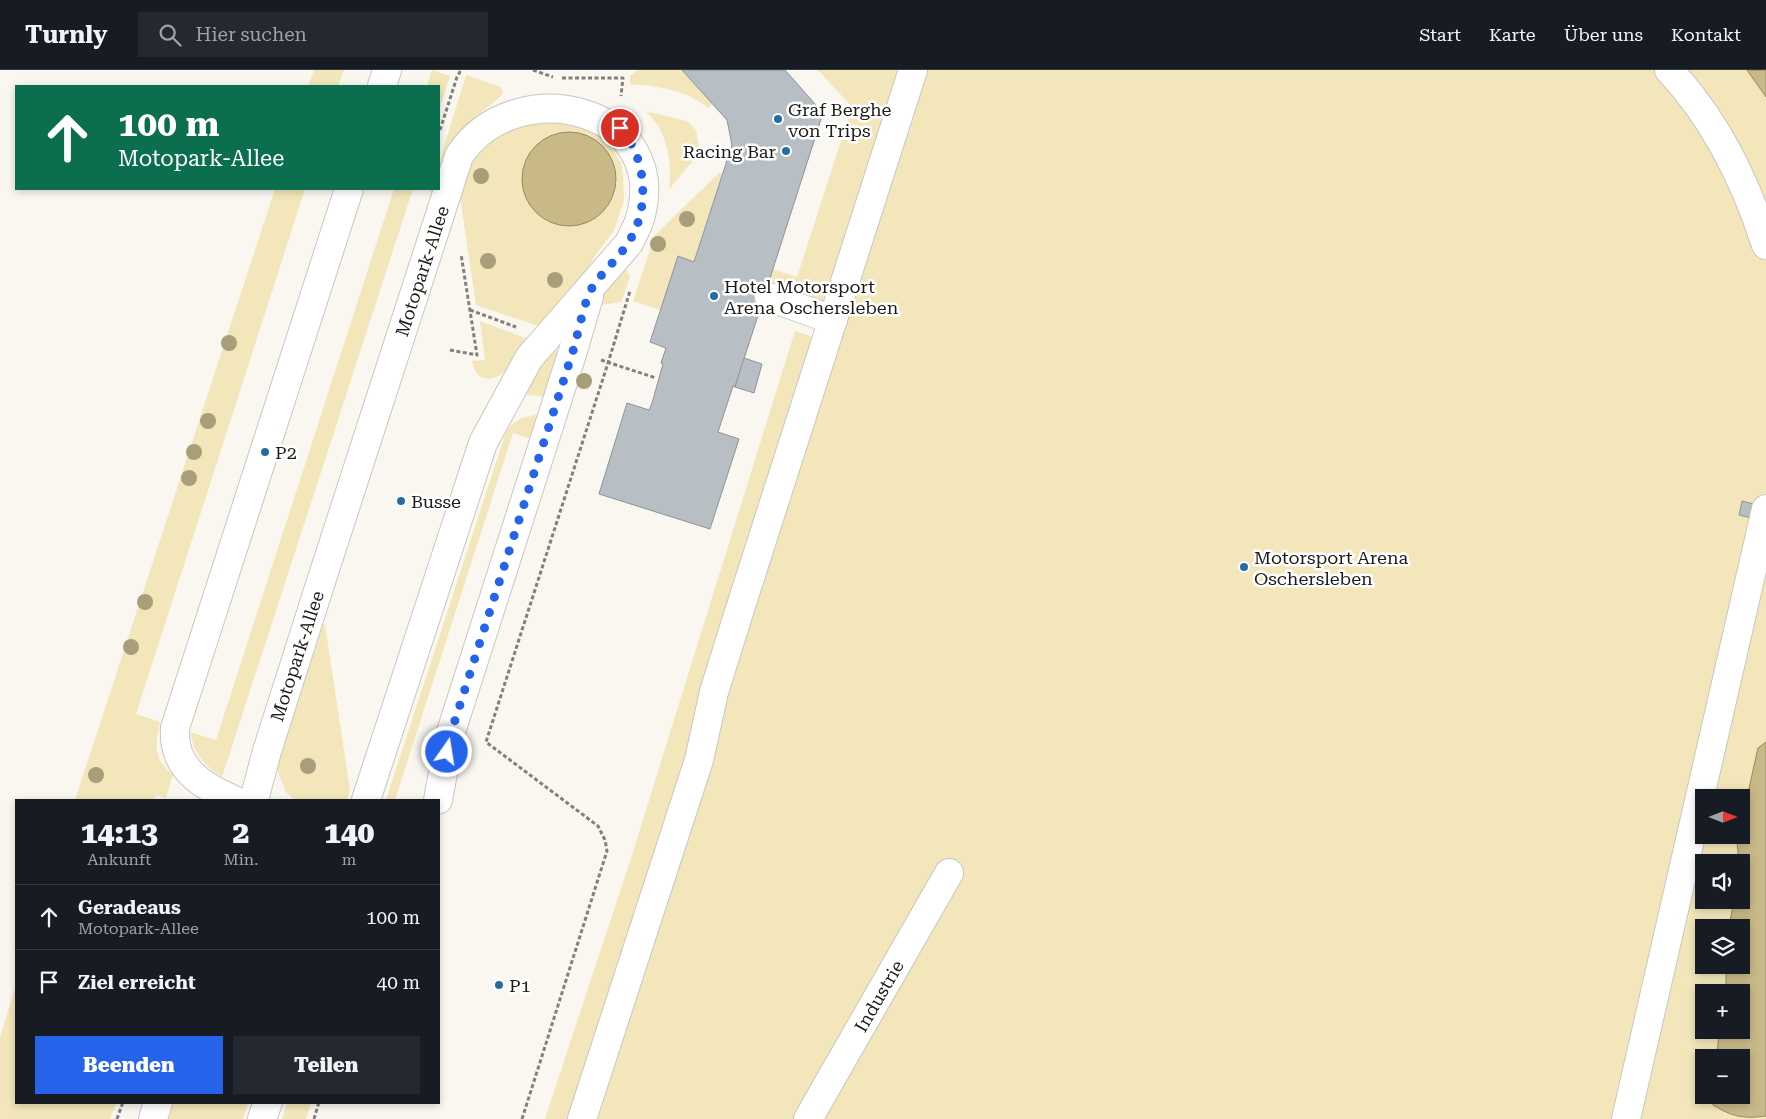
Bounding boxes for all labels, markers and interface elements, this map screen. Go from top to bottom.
search box [138,12,488,57]
text: Turnly [25,21,108,49]
icon: search [156,21,184,49]
text: Hier suchen [196,23,307,46]
text: Start [1419,24,1461,45]
text: Karte [1489,24,1536,45]
text: Über uns [1564,24,1643,45]
text: Kontakt [1671,24,1741,45]
place label: Graf Berghe von Trips [788,99,892,141]
text: 100 m [118,104,219,145]
icon: ahead [35,105,100,170]
pin [599,107,641,149]
marker: Graf Berghe von Trips [772,113,784,125]
icon: arrive [606,114,634,142]
place label: Racing Bar [683,141,776,162]
marker: Racing Bar [780,145,792,157]
text: Motopark-Allee [118,146,284,171]
street label: Motopark-Allee [391,203,453,339]
place label: Hotel Motorsport Arena Oschersleben [724,276,899,318]
marker: Hotel Motorsport Arena Oschersleben [708,290,720,302]
place label: P2 [275,442,297,463]
marker: P2 [259,446,271,458]
place label: Busse [411,491,461,512]
marker: Busse [395,495,407,507]
place label: Motorsport Arena Oschersleben [1254,547,1409,589]
marker: Motorsport Arena Oschersleben [1238,561,1250,573]
street label: Motopark-Allee [266,588,328,724]
position arrow [420,725,472,777]
north arrow [1695,789,1750,844]
map controls [1695,789,1750,1104]
text: 14:13 [81,815,158,850]
text: 2 [232,815,249,850]
text: 140 [324,815,374,850]
text: Ankunft [87,850,151,869]
text: Min. [223,850,258,869]
text: m [342,850,356,869]
button: sound [1695,854,1750,909]
text: Geradeaus [78,896,181,919]
icon: ahead [35,903,63,931]
text: 100 m [366,906,420,929]
text: Motopark-Allee [78,919,199,938]
button: layers [1695,919,1750,974]
street label: Industrie [850,956,908,1036]
icon: arrive [35,968,63,996]
text: Ziel erreicht [78,971,196,994]
text: 40 m [377,971,420,994]
place label: P1 [509,975,531,996]
marker: P1 [493,979,505,991]
button: + [1695,984,1750,1039]
button: Beenden [35,1036,223,1094]
button: Teilen [233,1036,420,1094]
button: − [1695,1049,1750,1104]

